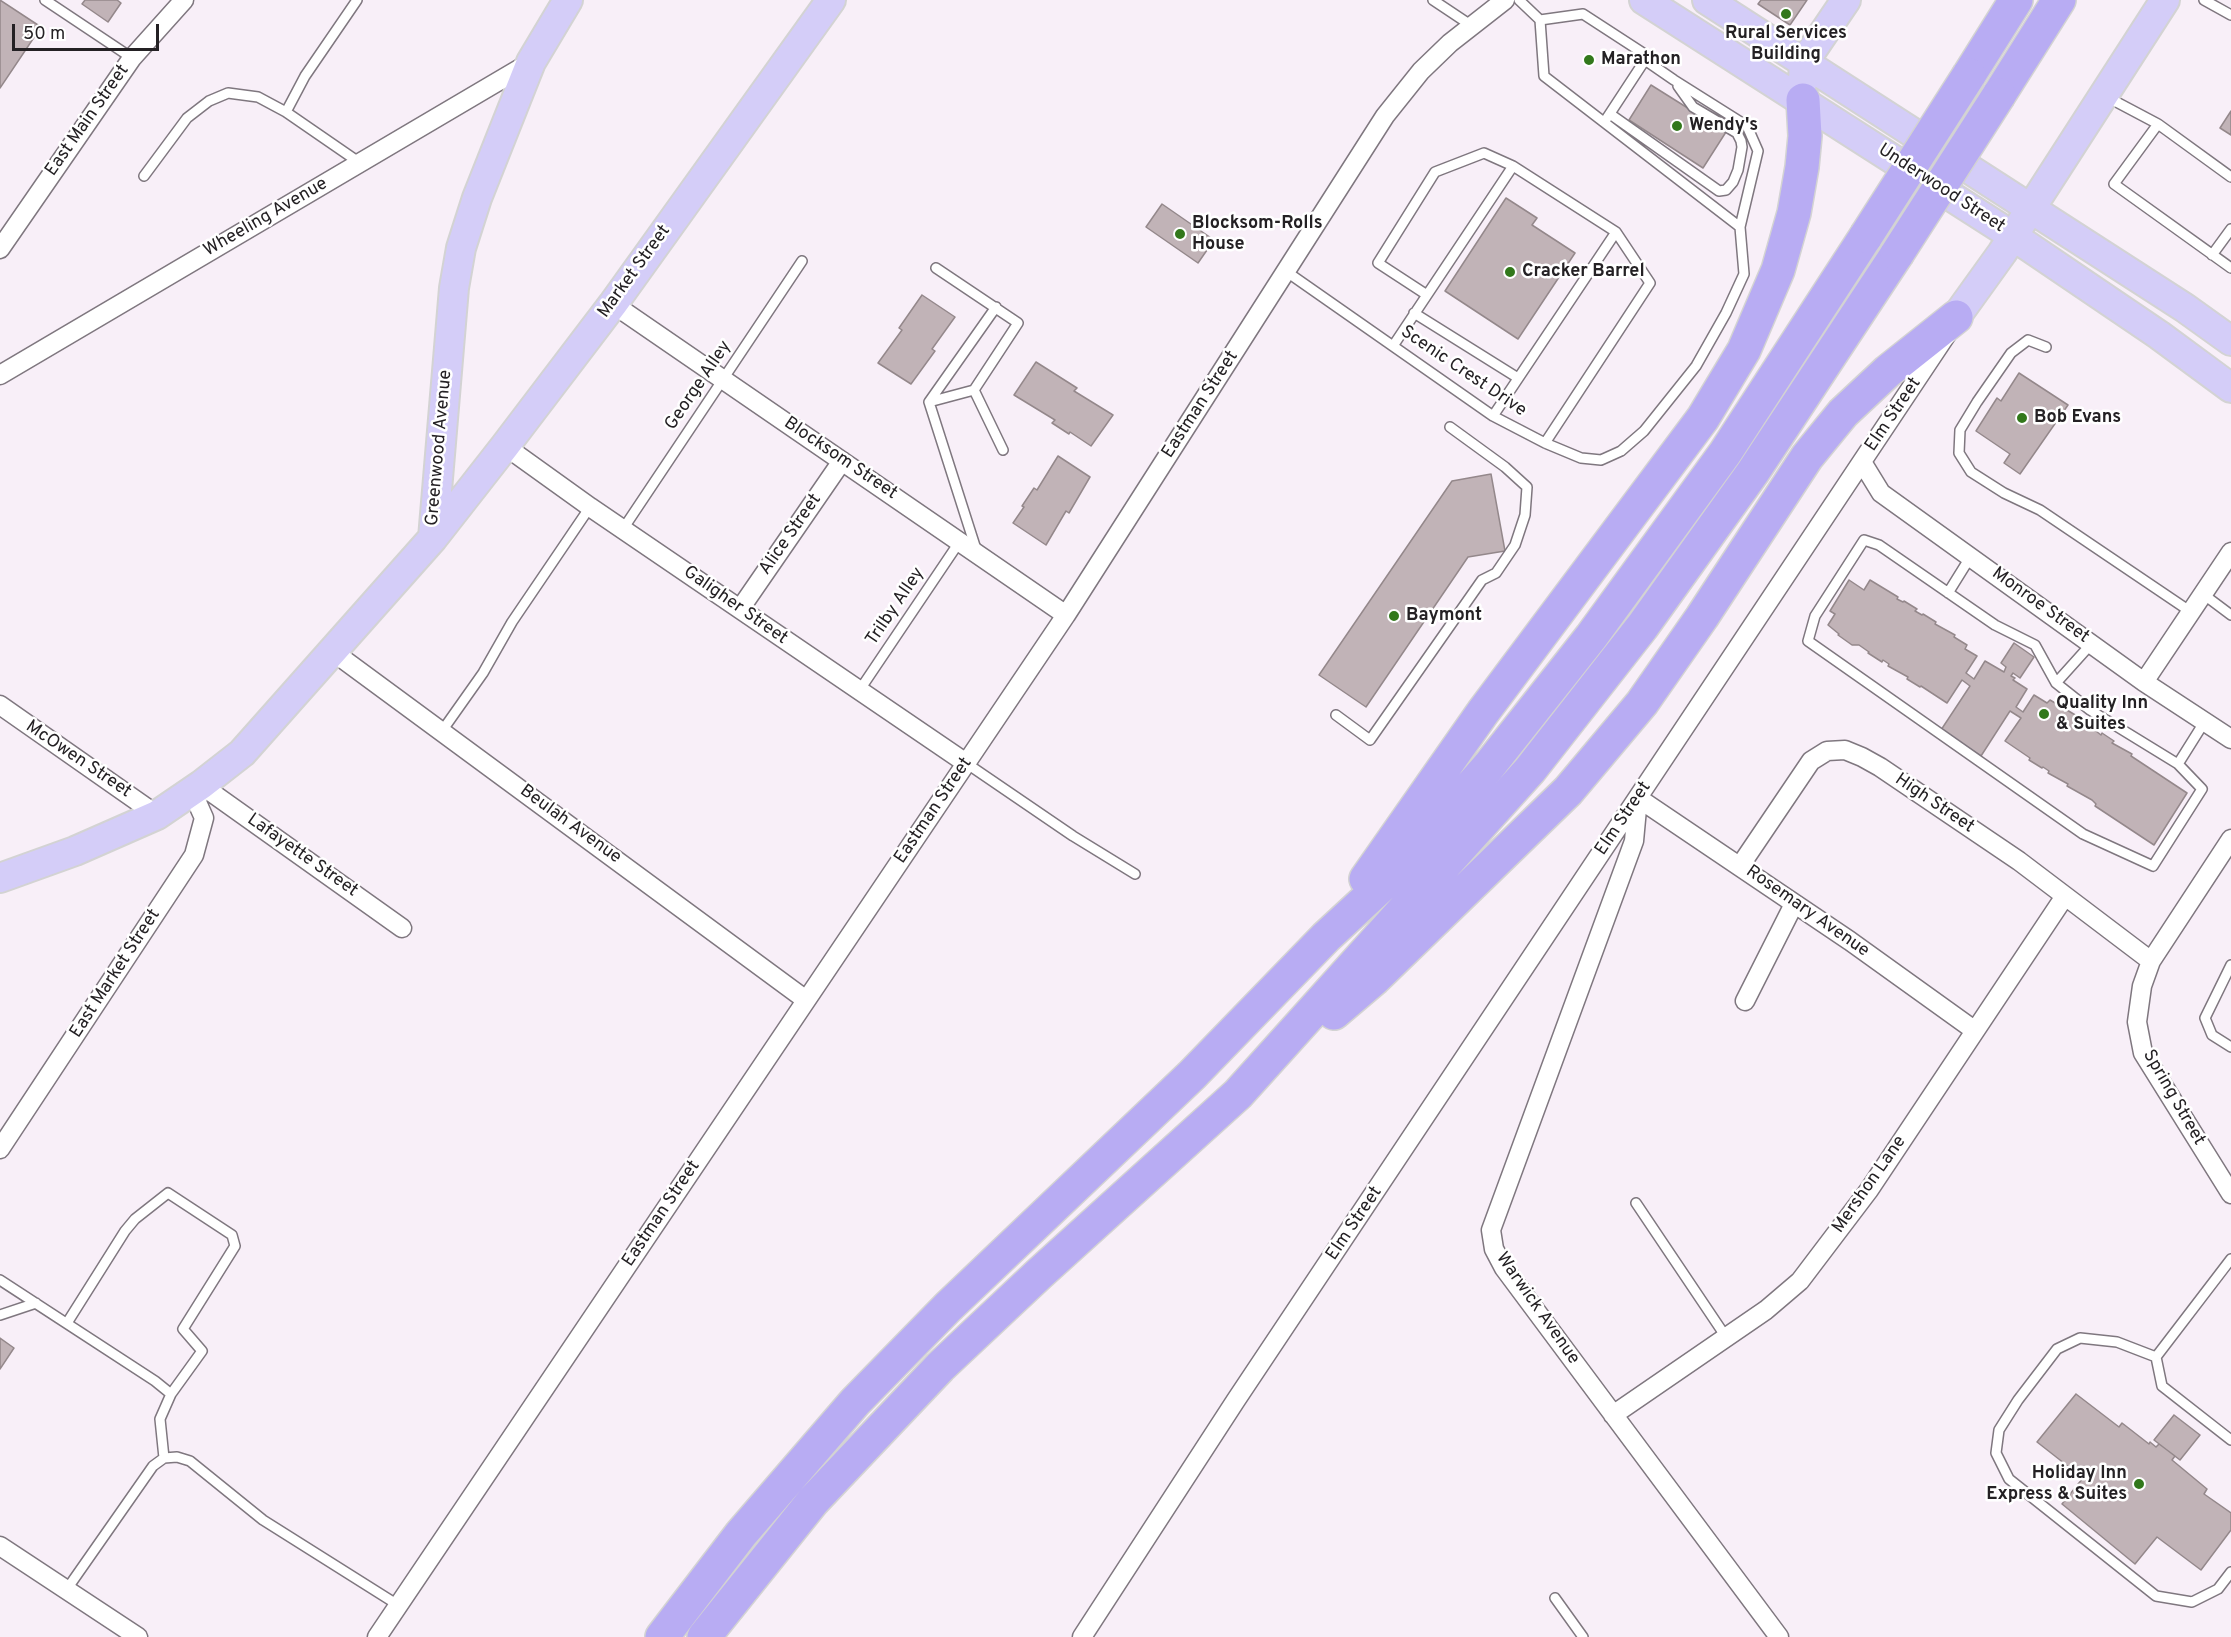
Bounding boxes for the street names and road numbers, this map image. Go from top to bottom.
street label: East Main Street [41,61,135,181]
street label: Underwood Street [1873,140,2009,238]
street label: Wheeling Avenue [200,174,332,262]
street label: Market Street [594,221,676,323]
street label: Scenic Crest Drive [1396,322,1530,422]
street label: George Alley [661,337,737,435]
street label: Eastman Street [1158,347,1244,463]
street label: Greenwood Avenue [422,369,458,527]
street label: Elm Street [1861,374,1927,456]
street label: Blocksom Street [779,413,901,505]
street label: Alice Street [755,490,827,580]
street label: Galigher Street [679,562,791,650]
street label: Monroe Street [1987,563,2093,649]
street label: Trilby Alley [862,564,930,650]
street label: McOwen Street [21,717,135,803]
street label: Eastman Street [891,754,977,868]
street label: High Street [1890,770,1978,838]
street label: Elm Street [1591,778,1657,860]
street label: Beulah Avenue [515,781,625,869]
street label: Lafayette Street [242,810,362,902]
street label: Rosemary Avenue [1741,861,1873,963]
street label: East Market Street [66,906,166,1042]
street label: Spring Street [2137,1046,2209,1150]
street label: Mershon Lane [1828,1132,1912,1238]
street label: Eastman Street [619,1157,705,1271]
street label: Elm Street [1322,1183,1388,1265]
street label: Warwick Avenue [1490,1249,1584,1369]

